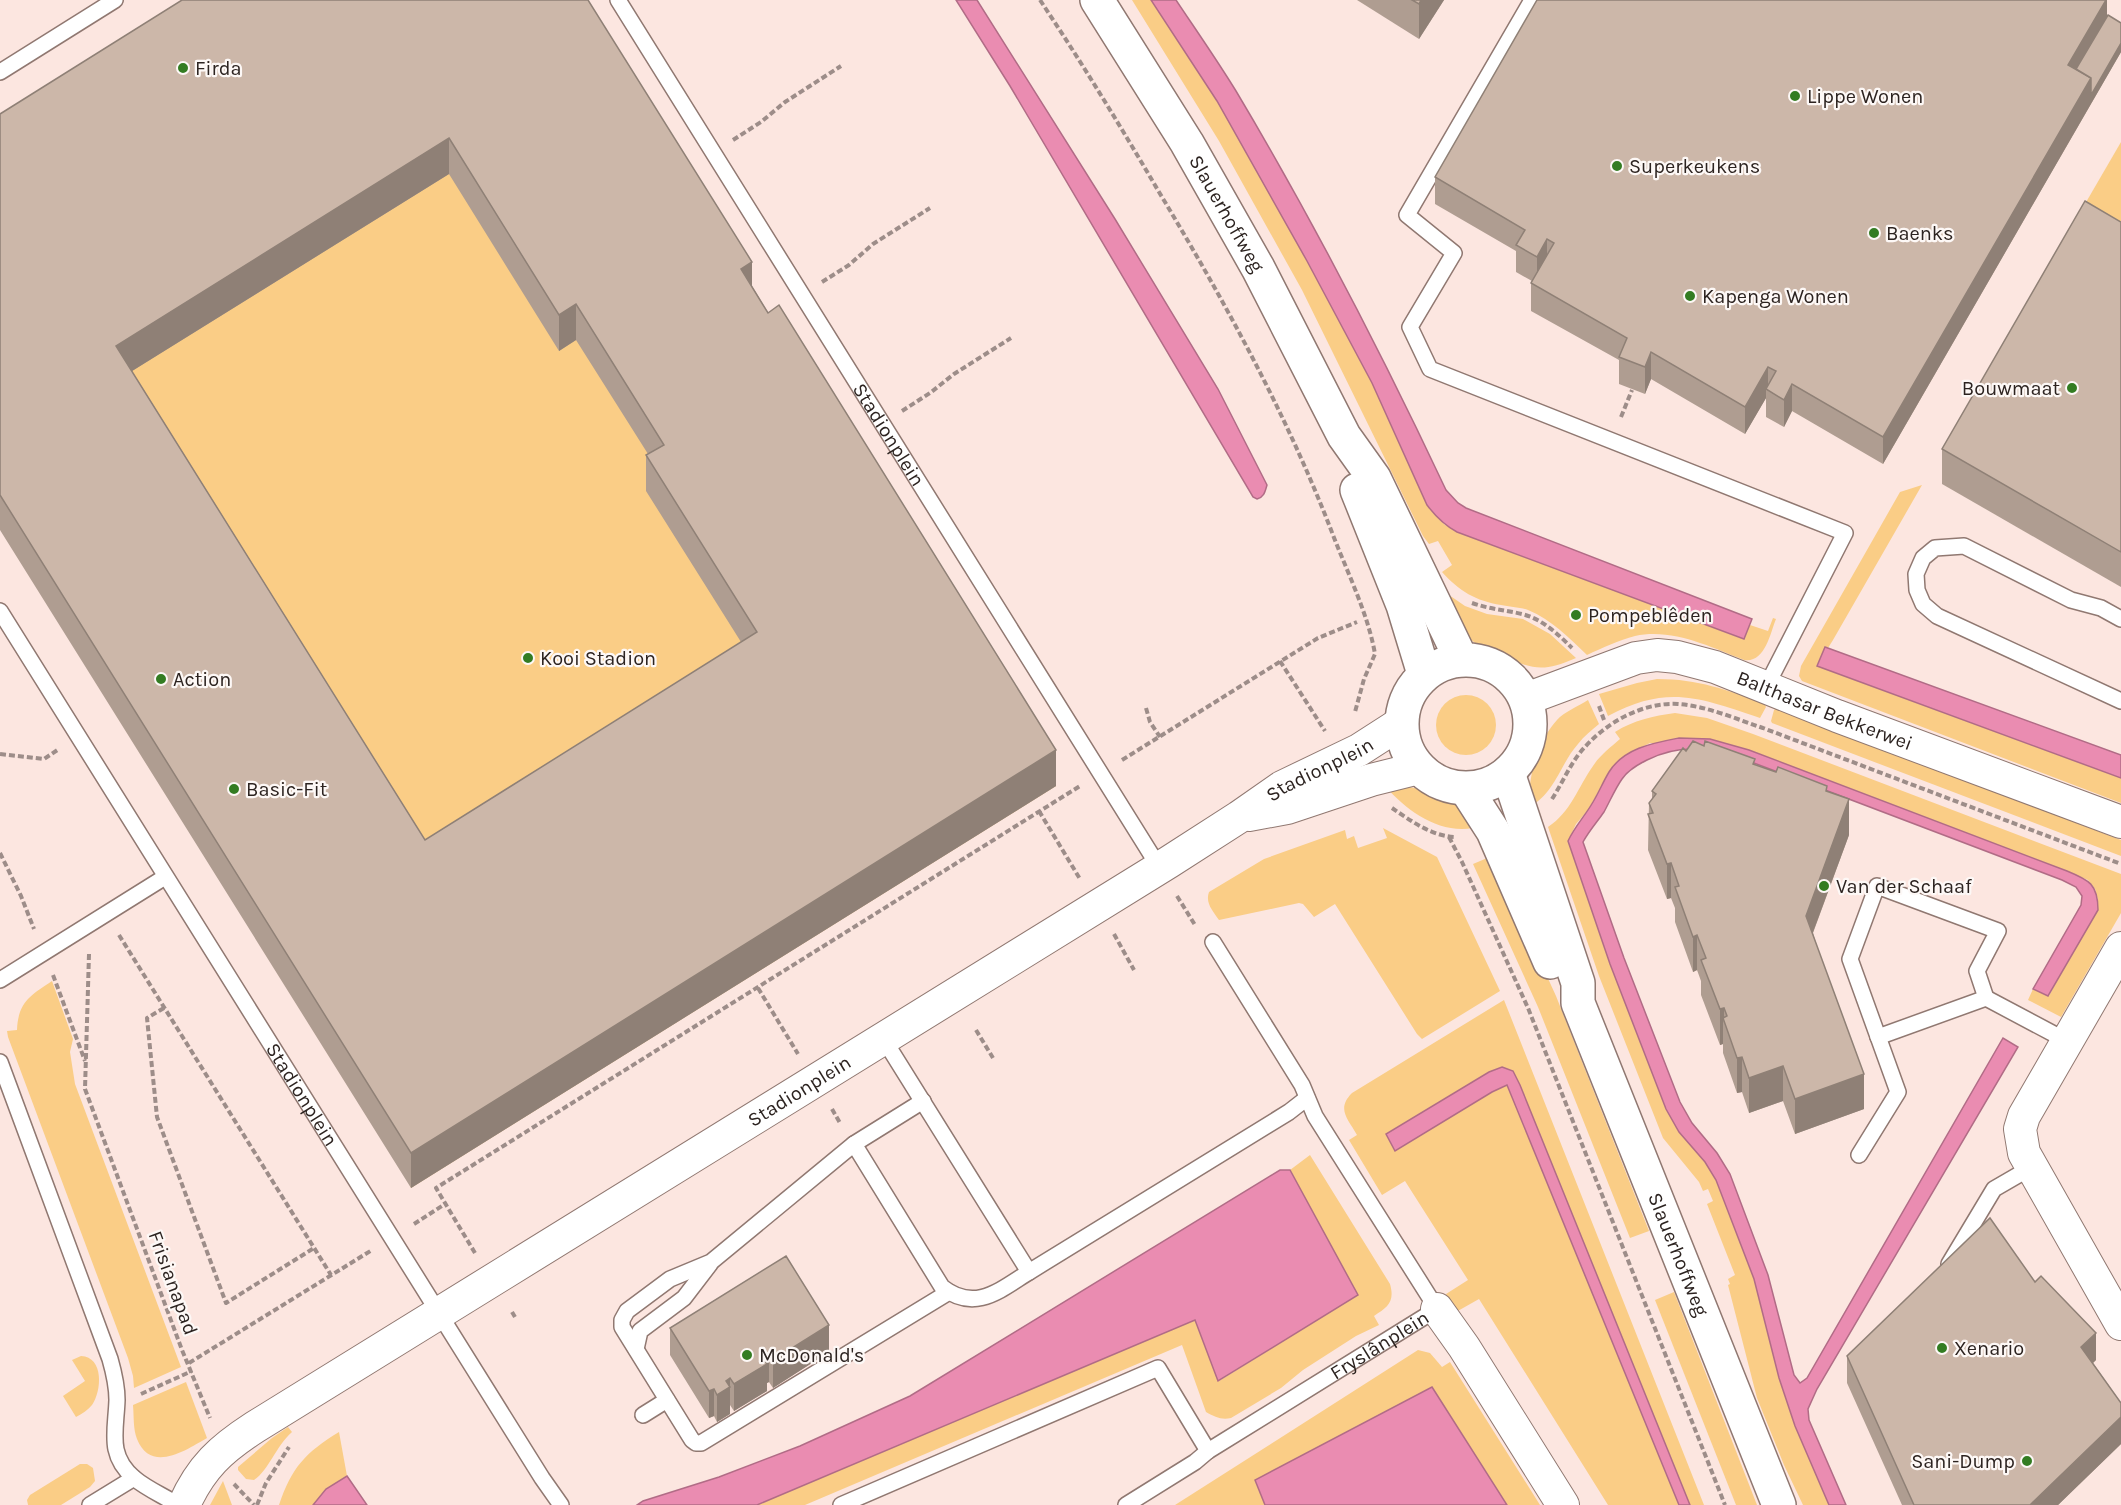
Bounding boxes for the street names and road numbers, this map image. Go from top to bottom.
street label: Slauerhoffweg [1185,151,1269,276]
street label: Stadionplein [848,379,930,490]
street label: Balthasar Bekkerwei [1734,666,1916,755]
street label: Stadionplein [1261,732,1378,806]
street label: Stadionplein [261,1039,343,1150]
street label: Stadionplein [743,1050,855,1131]
street label: Slauerhoffweg [1644,1189,1714,1319]
street label: Frisianapad [144,1228,202,1338]
street label: Fryslânplein [1326,1305,1433,1384]

